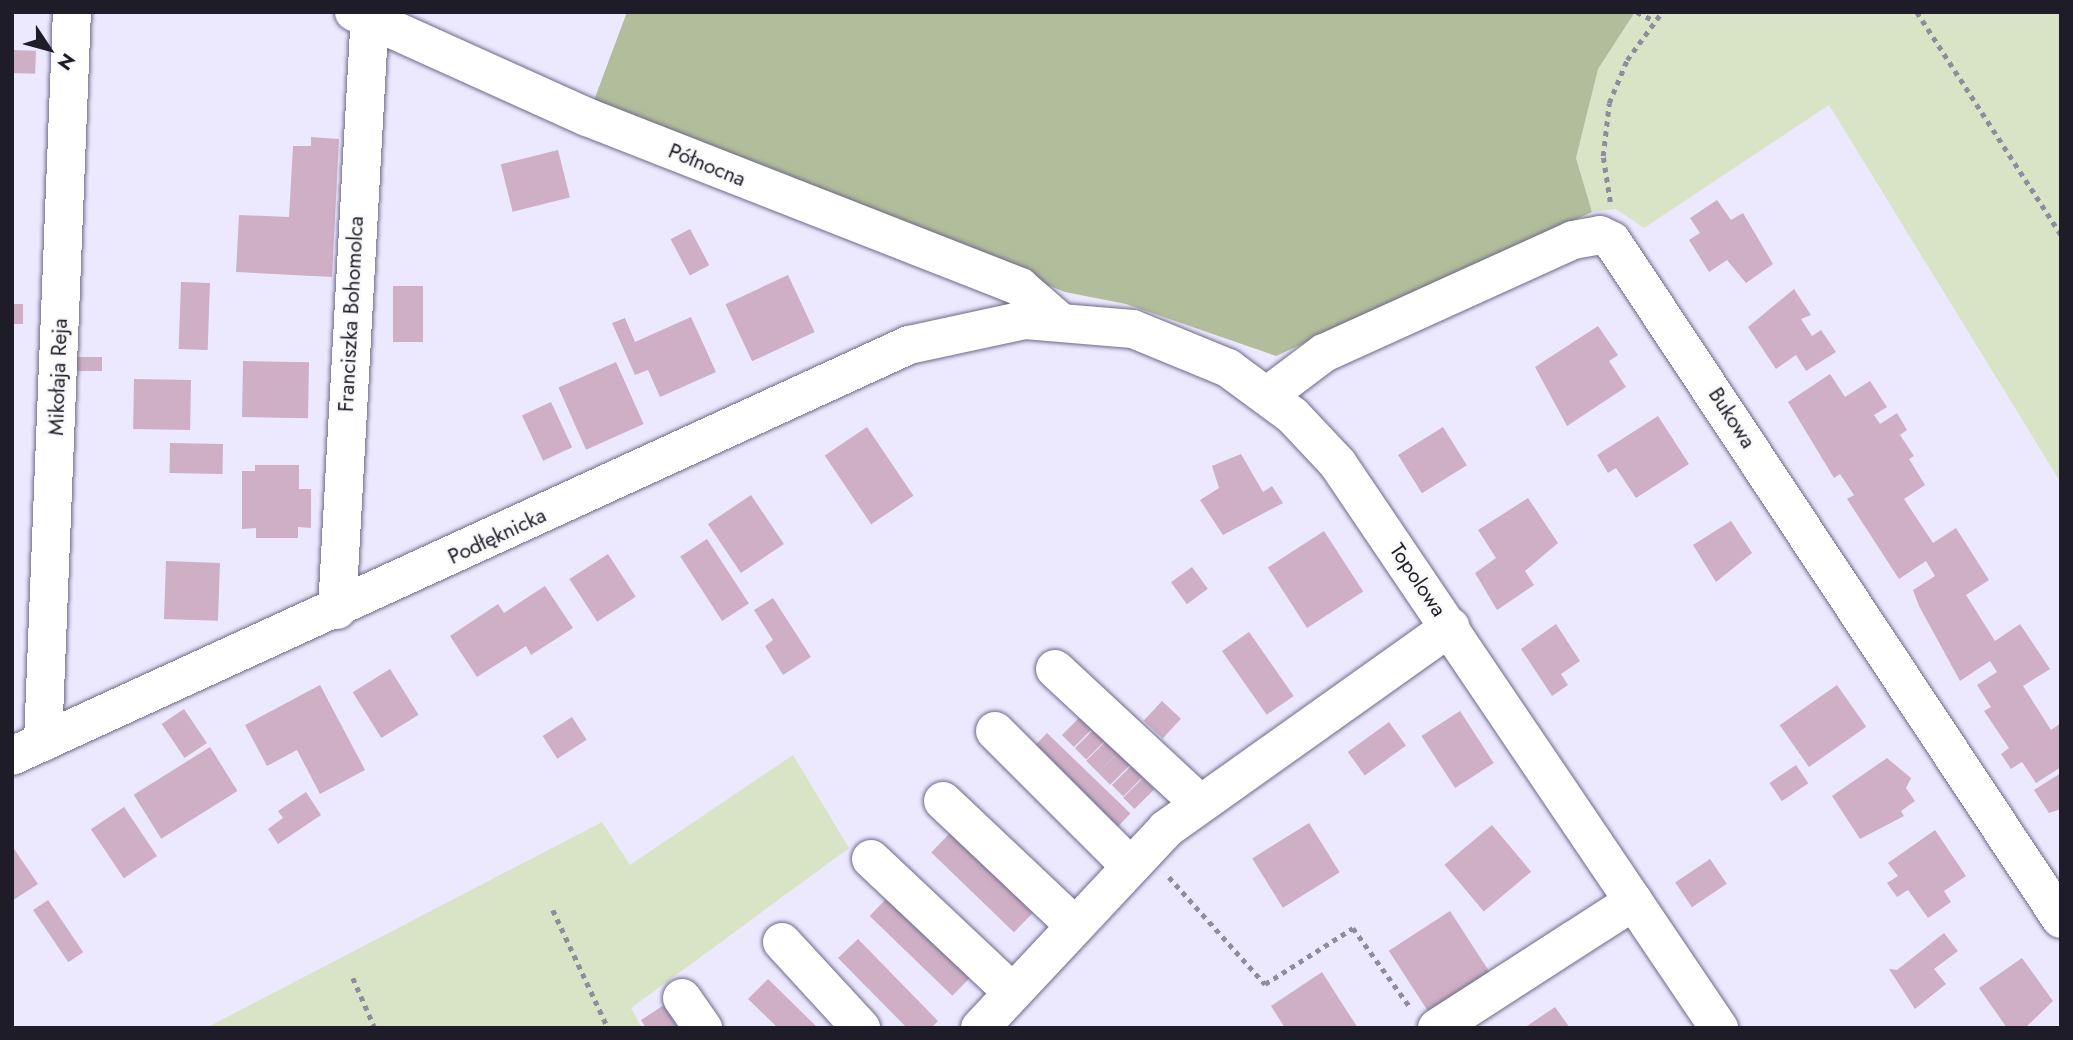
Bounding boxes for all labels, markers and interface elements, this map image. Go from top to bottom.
north arrow [14,14,84,84]
text: N [51,48,82,76]
street label: Północna [665,138,749,192]
street label: Franciszka Bohomolca [333,215,369,413]
street label: Mikołaja Reja [43,318,73,436]
street label: Bukowa [1703,383,1761,453]
street label: Podłęknicka [444,502,550,570]
street label: Topolowa [1384,539,1452,621]

